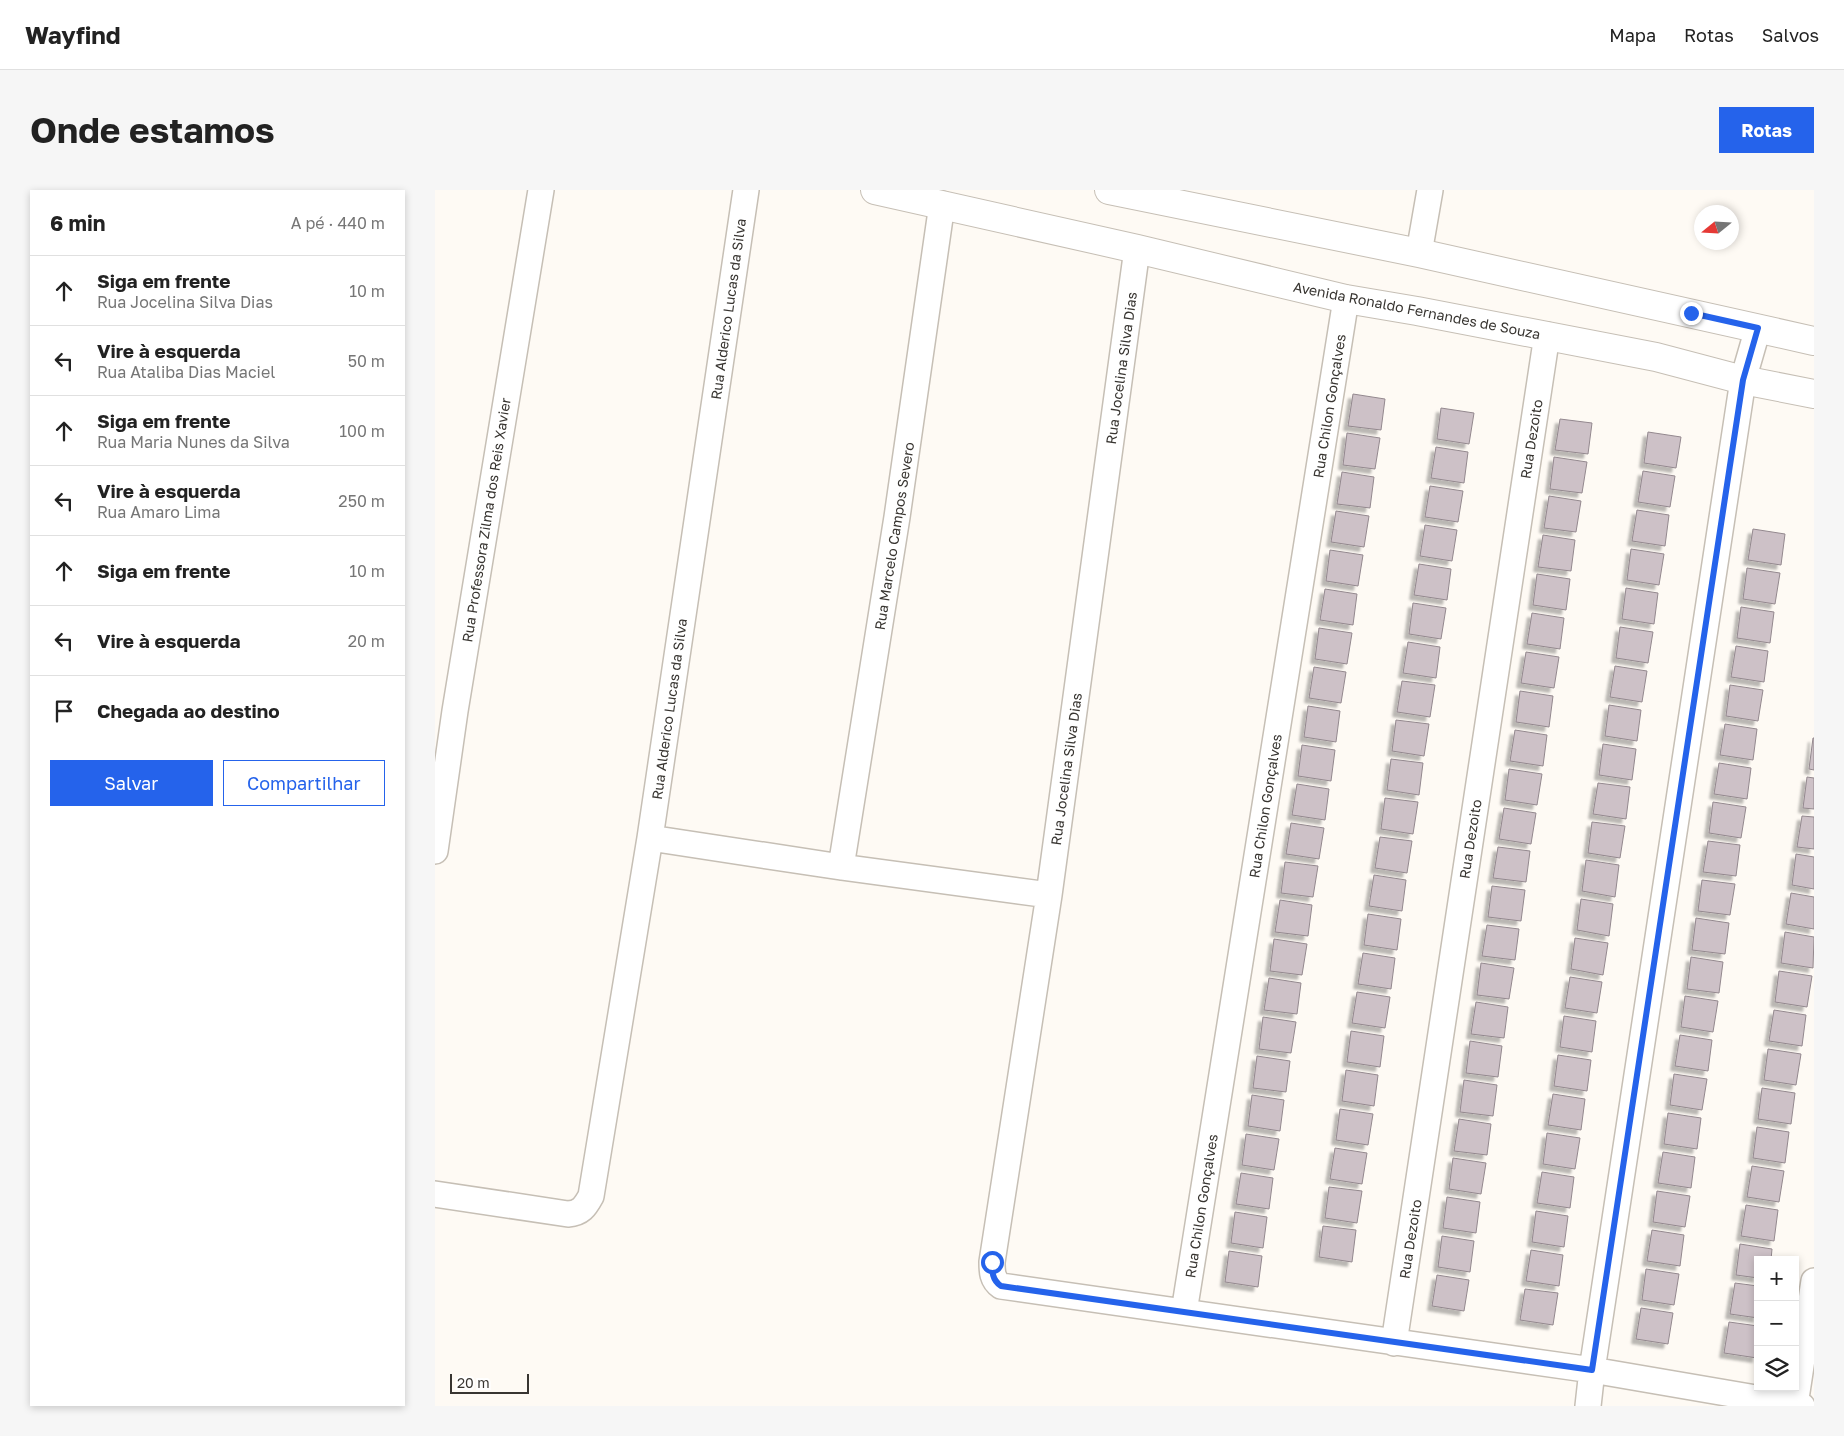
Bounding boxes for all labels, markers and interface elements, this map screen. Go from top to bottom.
text: Wayfind [25,20,121,49]
text: Mapa [1609,24,1656,46]
text: Rotas [1684,24,1734,46]
text: Salvos [1762,24,1819,46]
button: Rotas [1719,107,1814,153]
text: Onde estamos [30,109,275,151]
north arrow [1694,205,1739,250]
text: 6 min [50,210,105,236]
text: A pé · 440 m [291,213,385,233]
street label: Rua Alderico Lucas da Silva [707,217,749,401]
text: Siga em frente [97,269,231,292]
icon: ahead [50,277,78,305]
street label: Avenida Ronaldo Fernandes de Souza [1292,278,1542,342]
text: 10 m [349,281,385,301]
street label: Rua Jocelina Silva Dias [1102,291,1140,445]
text: Rua Jocelina Silva Dias [97,292,273,312]
route end [1680,302,1703,325]
street label: Rua Chilon Gonçalves [1309,333,1349,479]
text: Vire à esquerda [97,339,240,362]
icon: left [50,347,78,375]
text: 50 m [348,351,385,371]
text: Rua Ataliba Dias Maciel [97,362,275,382]
street label: Rua Professora Zilma dos Reis Xavier [458,396,514,643]
street label: Rua Dezoito [1516,398,1546,480]
text: Siga em frente [97,409,231,432]
icon: ahead [50,417,78,445]
text: 100 m [339,421,385,441]
text: Rua Maria Nunes da Silva [97,432,290,452]
street label: Rua Marcelo Campos Severo [871,441,917,631]
text: Vire à esquerda [97,479,240,502]
icon: left [50,487,78,515]
text: 250 m [338,491,385,511]
text: Rua Amaro Lima [97,502,221,522]
icon: ahead [50,557,78,585]
text: Siga em frente [97,559,231,582]
text: 10 m [349,561,385,581]
street label: Rua Alderico Lucas da Silva [648,617,690,801]
icon: left [50,627,78,655]
text: Vire à esquerda [97,629,240,652]
text: 20 m [348,631,385,651]
street label: Rua Jocelina Silva Dias [1047,692,1085,846]
icon: arrive [50,697,78,725]
text: Chegada ao destino [97,699,280,722]
street label: Rua Chilon Gonçalves [1245,733,1285,879]
button: Salvar [50,760,213,806]
button: Compartilhar [223,760,385,806]
street label: Rua Dezoito [1455,798,1485,880]
street label: Rua Chilon Gonçalves [1181,1133,1221,1279]
street label: Rua Dezoito [1395,1198,1425,1280]
route start [981,1251,1004,1274]
map controls [1754,1256,1799,1391]
button: + [1754,1256,1799,1301]
button: − [1754,1301,1799,1346]
button: layers [1754,1346,1799,1391]
scale bar [450,1371,529,1394]
text: 20 m [457,1374,490,1391]

